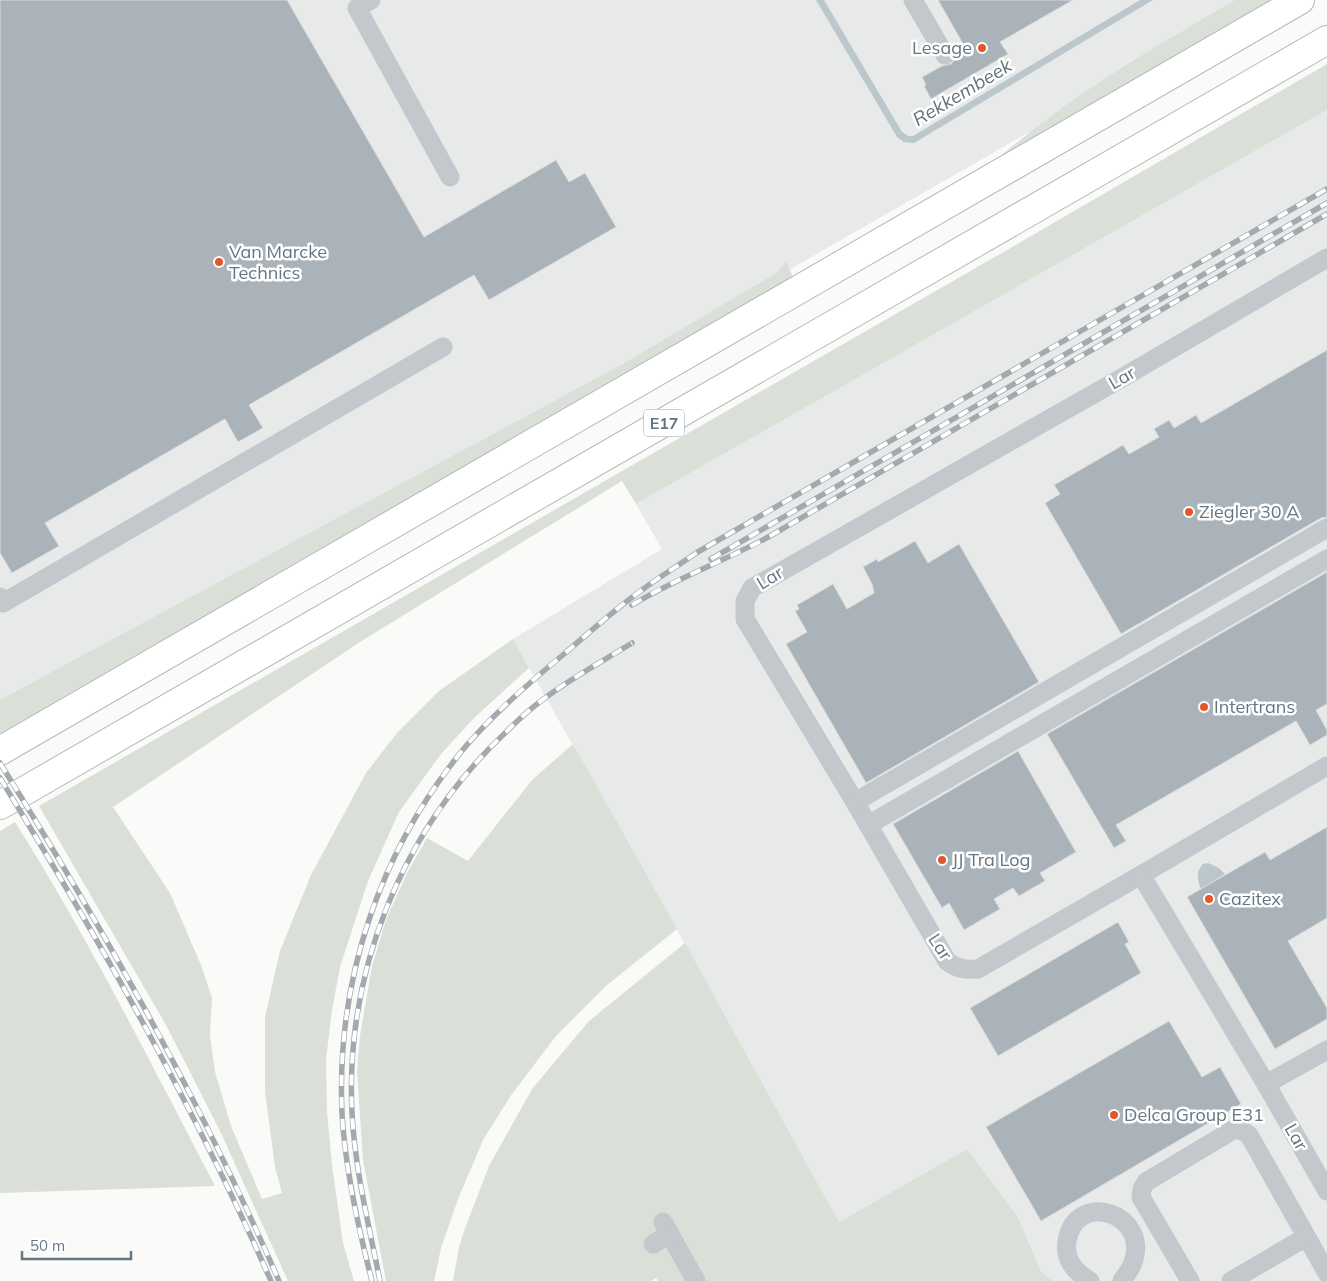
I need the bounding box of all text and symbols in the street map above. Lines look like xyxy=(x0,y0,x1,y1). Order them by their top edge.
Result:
place label: Lesage xyxy=(912,36,972,59)
marker: Lesage xyxy=(976,42,988,54)
water label: Rekkembeek xyxy=(908,52,1017,131)
place label: Van Marcke Technics xyxy=(229,240,327,284)
marker: Van Marcke Technics xyxy=(213,256,225,268)
street label: Lar xyxy=(1104,361,1140,394)
road number: E17 xyxy=(644,409,684,436)
place label: Ziegler 30 A xyxy=(1199,500,1300,523)
marker: Ziegler 30 A xyxy=(1183,506,1195,518)
street label: Lar xyxy=(752,560,788,594)
place label: Intertrans xyxy=(1214,695,1295,718)
marker: Intertrans xyxy=(1198,701,1210,713)
place label: JJ Tra Log xyxy=(952,848,1030,871)
marker: JJ Tra Log xyxy=(936,854,948,866)
place label: Cazitex xyxy=(1219,887,1281,910)
marker: Cazitex xyxy=(1203,893,1215,905)
street label: Lar xyxy=(923,929,958,965)
place label: Delca Group E31 xyxy=(1124,1103,1264,1126)
marker: Delca Group E31 xyxy=(1108,1109,1120,1121)
street label: Lar xyxy=(1280,1119,1313,1155)
scale bar xyxy=(22,1228,131,1260)
text: 50 m xyxy=(30,1236,65,1255)

